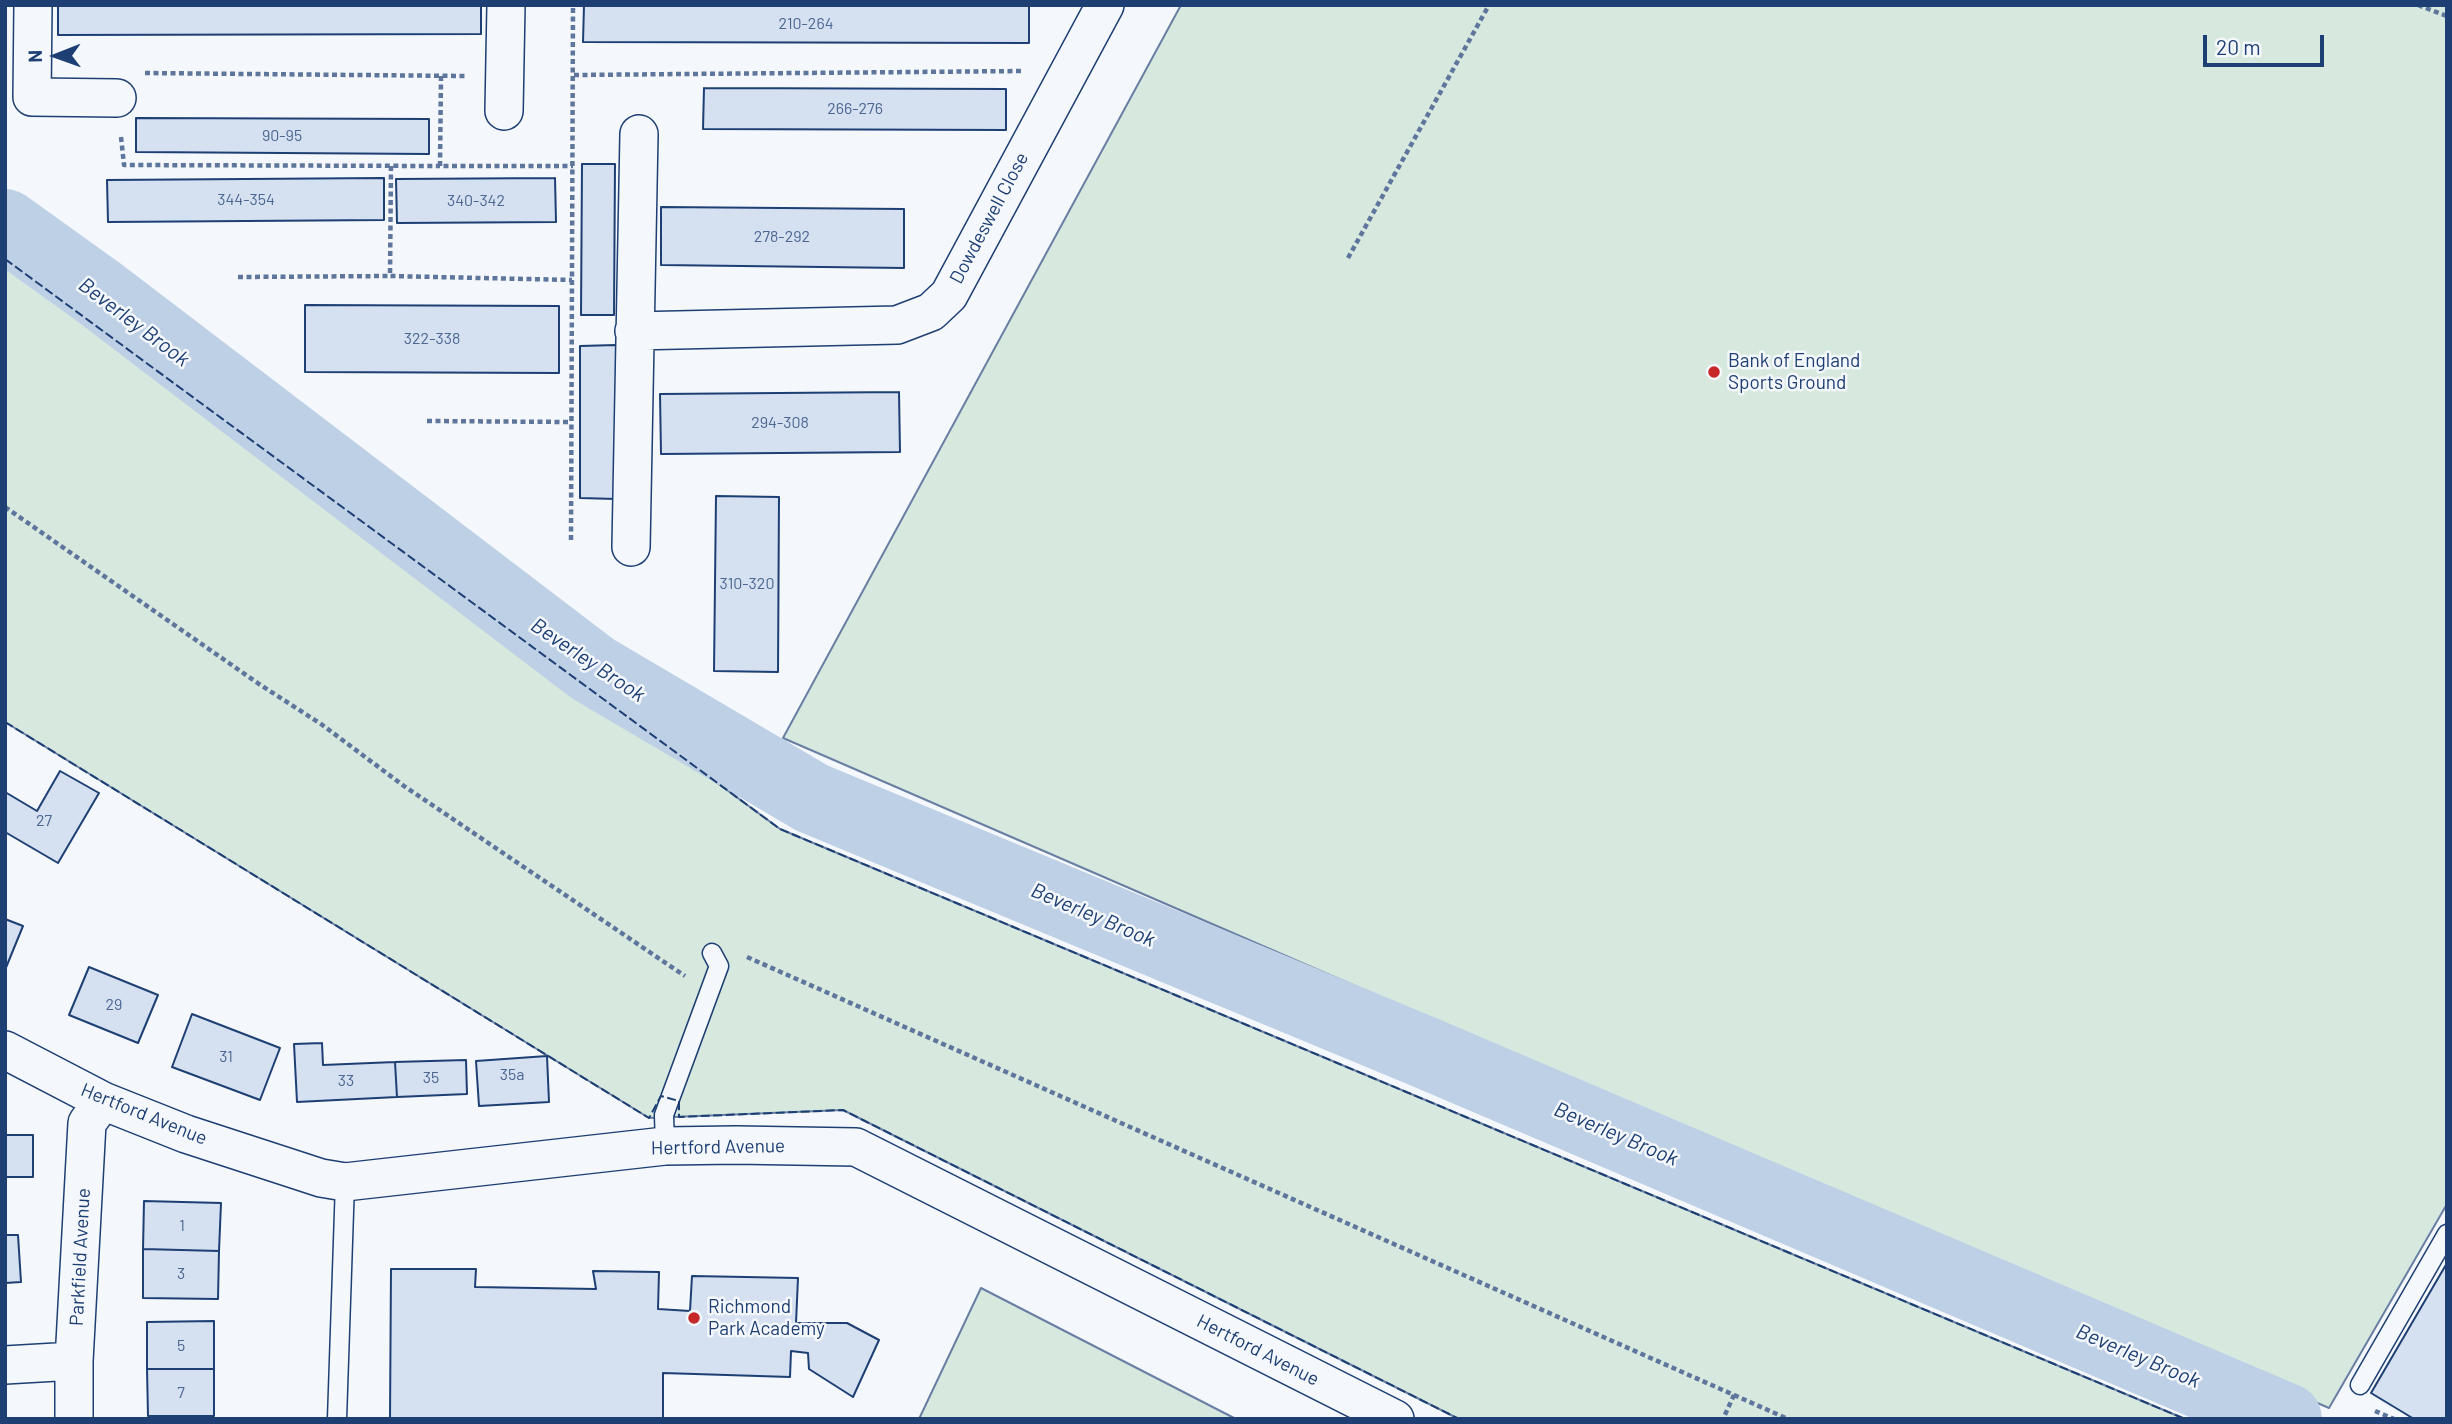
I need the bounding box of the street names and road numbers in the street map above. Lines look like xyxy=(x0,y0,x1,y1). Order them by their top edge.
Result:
street label: Dowdeswell Close xyxy=(945,148,1033,288)
street label: Hertford Avenue xyxy=(77,1078,211,1150)
street label: Hertford Avenue xyxy=(651,1134,785,1160)
street label: Parkfield Avenue xyxy=(65,1187,95,1327)
street label: Hertford Avenue xyxy=(1193,1309,1323,1391)

